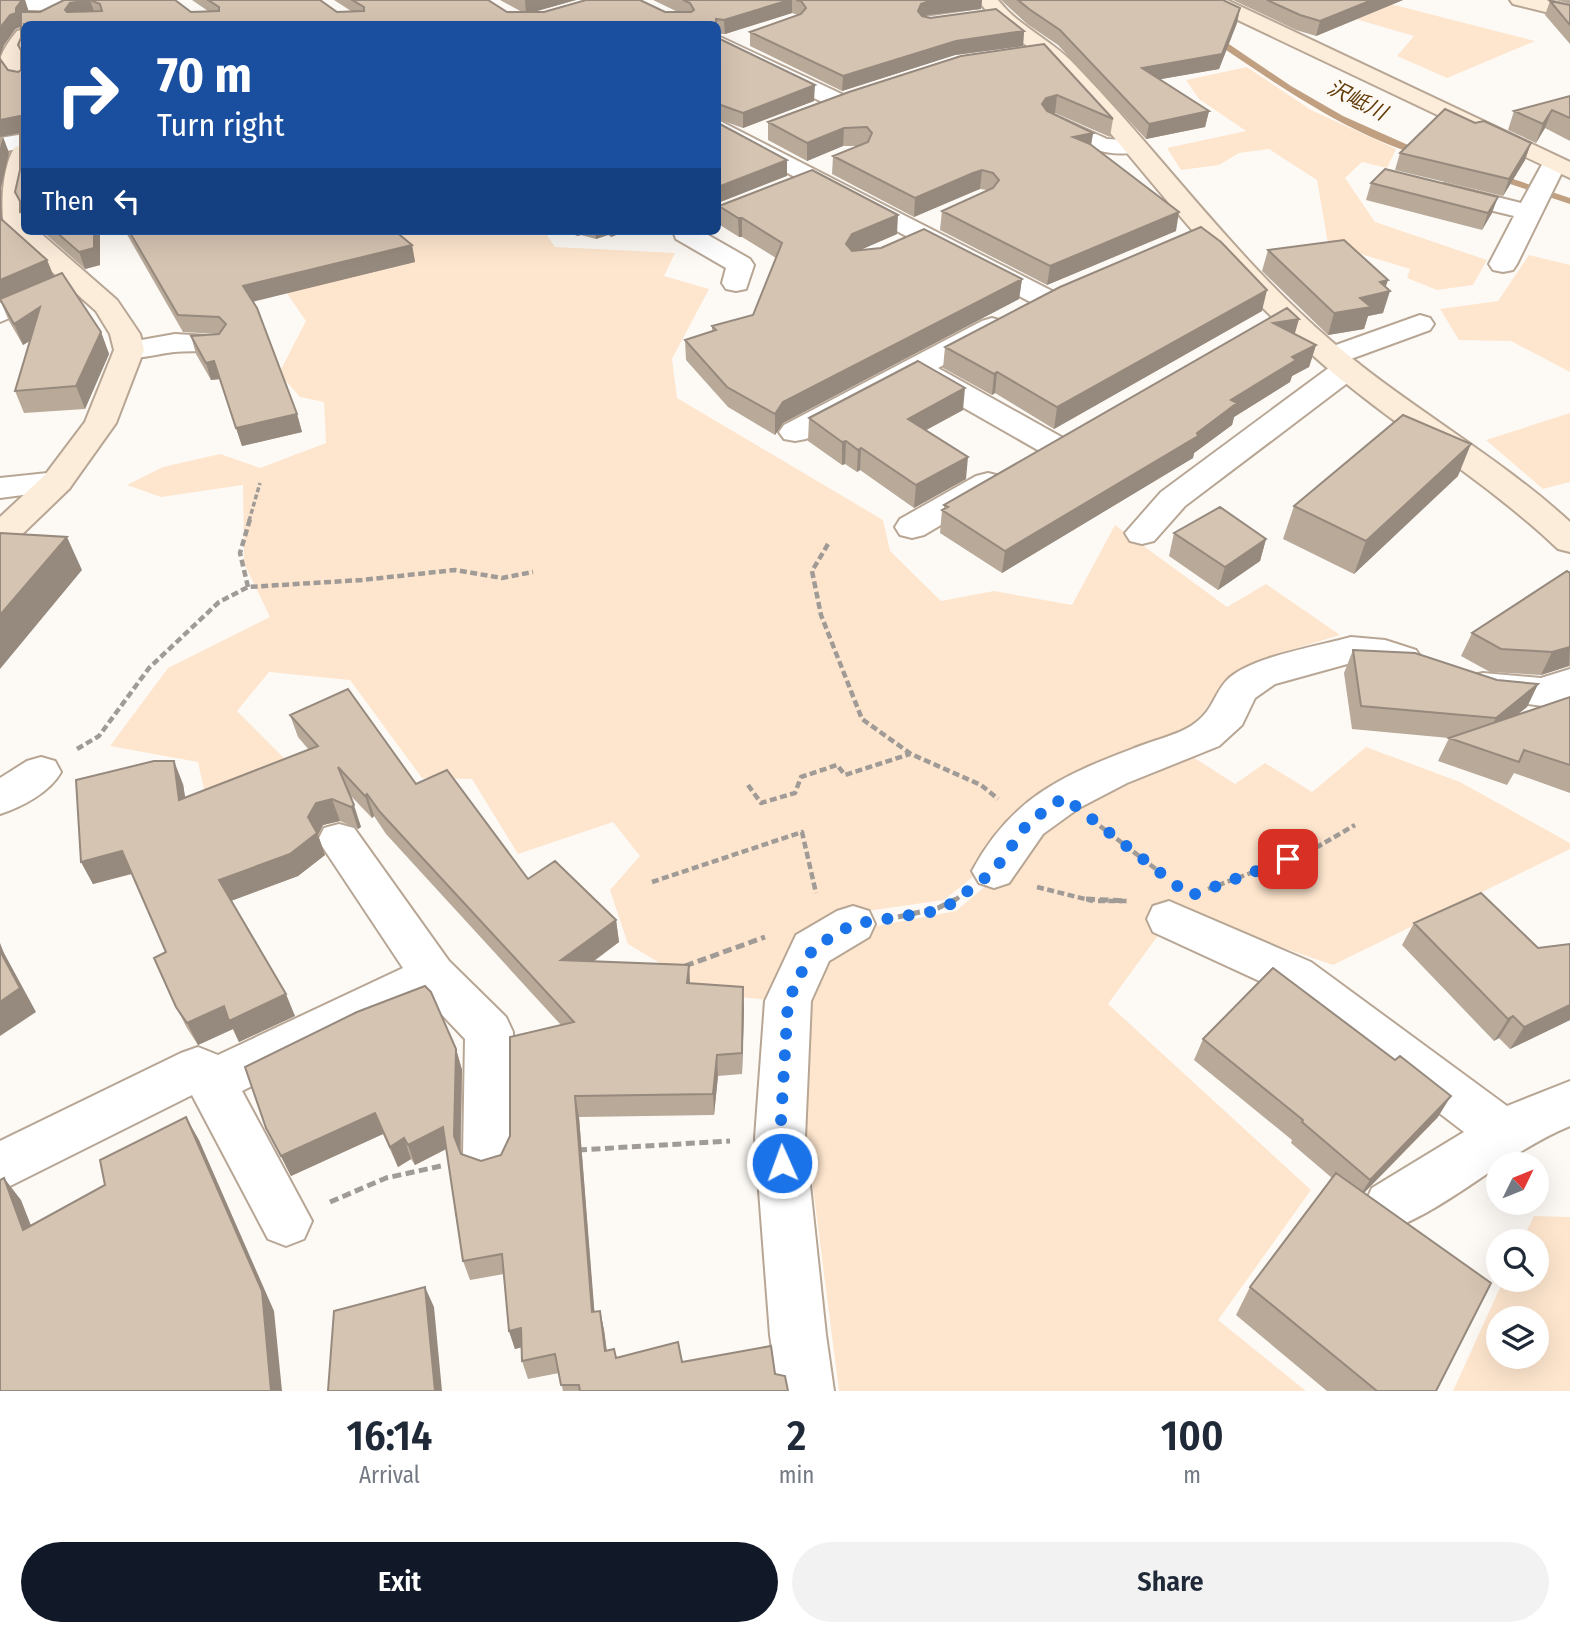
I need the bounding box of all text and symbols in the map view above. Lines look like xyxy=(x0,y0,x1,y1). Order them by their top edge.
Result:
text: 70 m xyxy=(157,46,252,105)
icon: right xyxy=(42,49,133,140)
water label: 沢岻川 xyxy=(1323,74,1393,127)
text: Turn right xyxy=(157,106,284,144)
icon: left xyxy=(108,182,146,220)
text: Then xyxy=(42,186,94,217)
pin xyxy=(1258,829,1318,889)
icon: arrive xyxy=(1269,840,1307,878)
position arrow xyxy=(745,1126,819,1200)
north arrow xyxy=(1486,1152,1549,1214)
map controls xyxy=(1486,1152,1549,1369)
button: search xyxy=(1486,1229,1549,1292)
button: layers xyxy=(1486,1306,1549,1369)
text: 16:14 xyxy=(346,1411,432,1461)
text: 2 xyxy=(787,1411,806,1461)
text: 100 xyxy=(1161,1411,1224,1461)
text: Arrival xyxy=(359,1461,420,1489)
text: min xyxy=(779,1461,814,1489)
text: m xyxy=(1183,1461,1201,1489)
button: Exit xyxy=(21,1542,778,1622)
button: Share xyxy=(792,1542,1549,1622)

